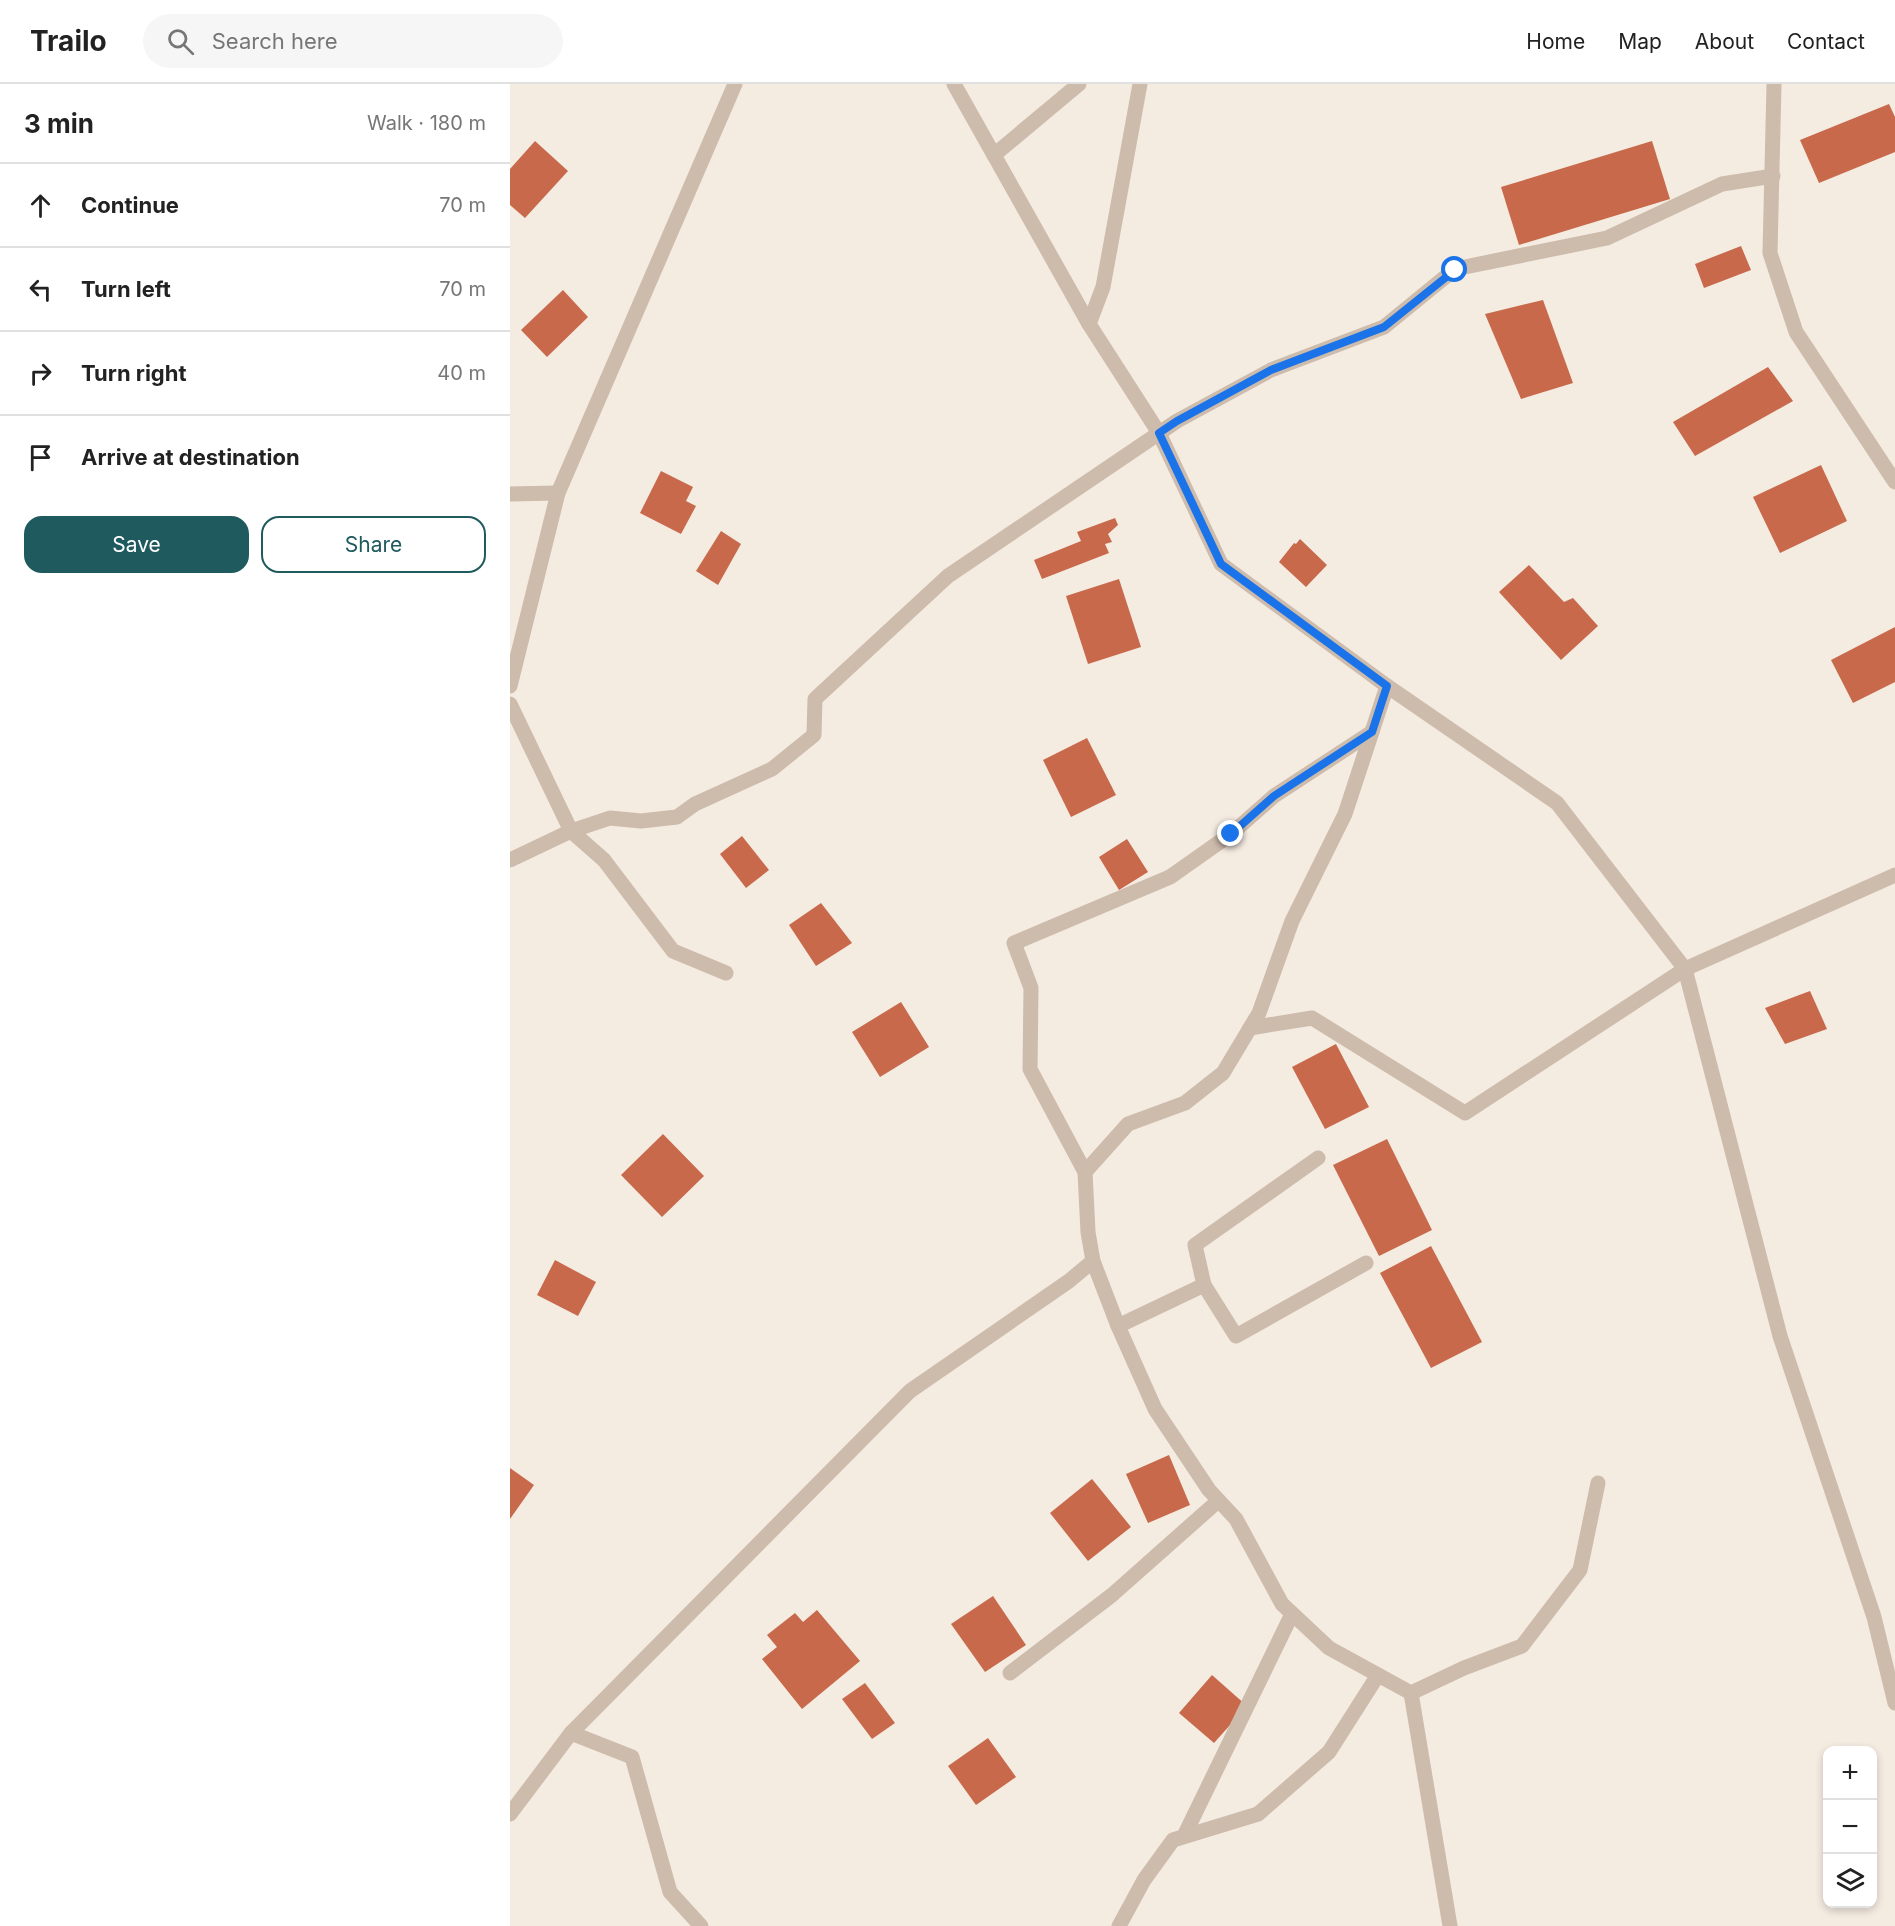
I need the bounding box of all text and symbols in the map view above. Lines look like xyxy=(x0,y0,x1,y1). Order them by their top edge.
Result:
search box xyxy=(143,14,563,68)
text: Trailo xyxy=(30,24,107,58)
icon: search xyxy=(164,25,197,58)
text: Search here xyxy=(212,28,338,54)
text: Home xyxy=(1526,29,1585,54)
text: Map xyxy=(1618,29,1662,54)
text: About xyxy=(1695,29,1754,54)
text: Contact xyxy=(1787,29,1865,54)
text: 3 min xyxy=(24,108,94,139)
text: Walk · 180 m xyxy=(367,111,486,135)
icon: ahead xyxy=(24,189,57,222)
text: Continue xyxy=(81,192,179,218)
text: 70 m xyxy=(439,193,486,217)
route start xyxy=(1441,256,1467,282)
icon: left xyxy=(24,273,57,306)
text: Turn left xyxy=(81,276,171,302)
text: 70 m xyxy=(439,277,486,301)
icon: right xyxy=(24,357,57,390)
text: Turn right xyxy=(81,360,187,386)
text: 40 m xyxy=(437,361,486,385)
icon: arrive xyxy=(24,441,57,474)
text: Arrive at destination xyxy=(81,444,300,470)
button: Save xyxy=(24,516,249,573)
button: Share xyxy=(261,516,486,573)
route end xyxy=(1217,820,1243,846)
map controls xyxy=(1823,1746,1877,1908)
button: + xyxy=(1823,1746,1877,1800)
button: − xyxy=(1823,1800,1877,1854)
button: layers xyxy=(1823,1854,1877,1908)

